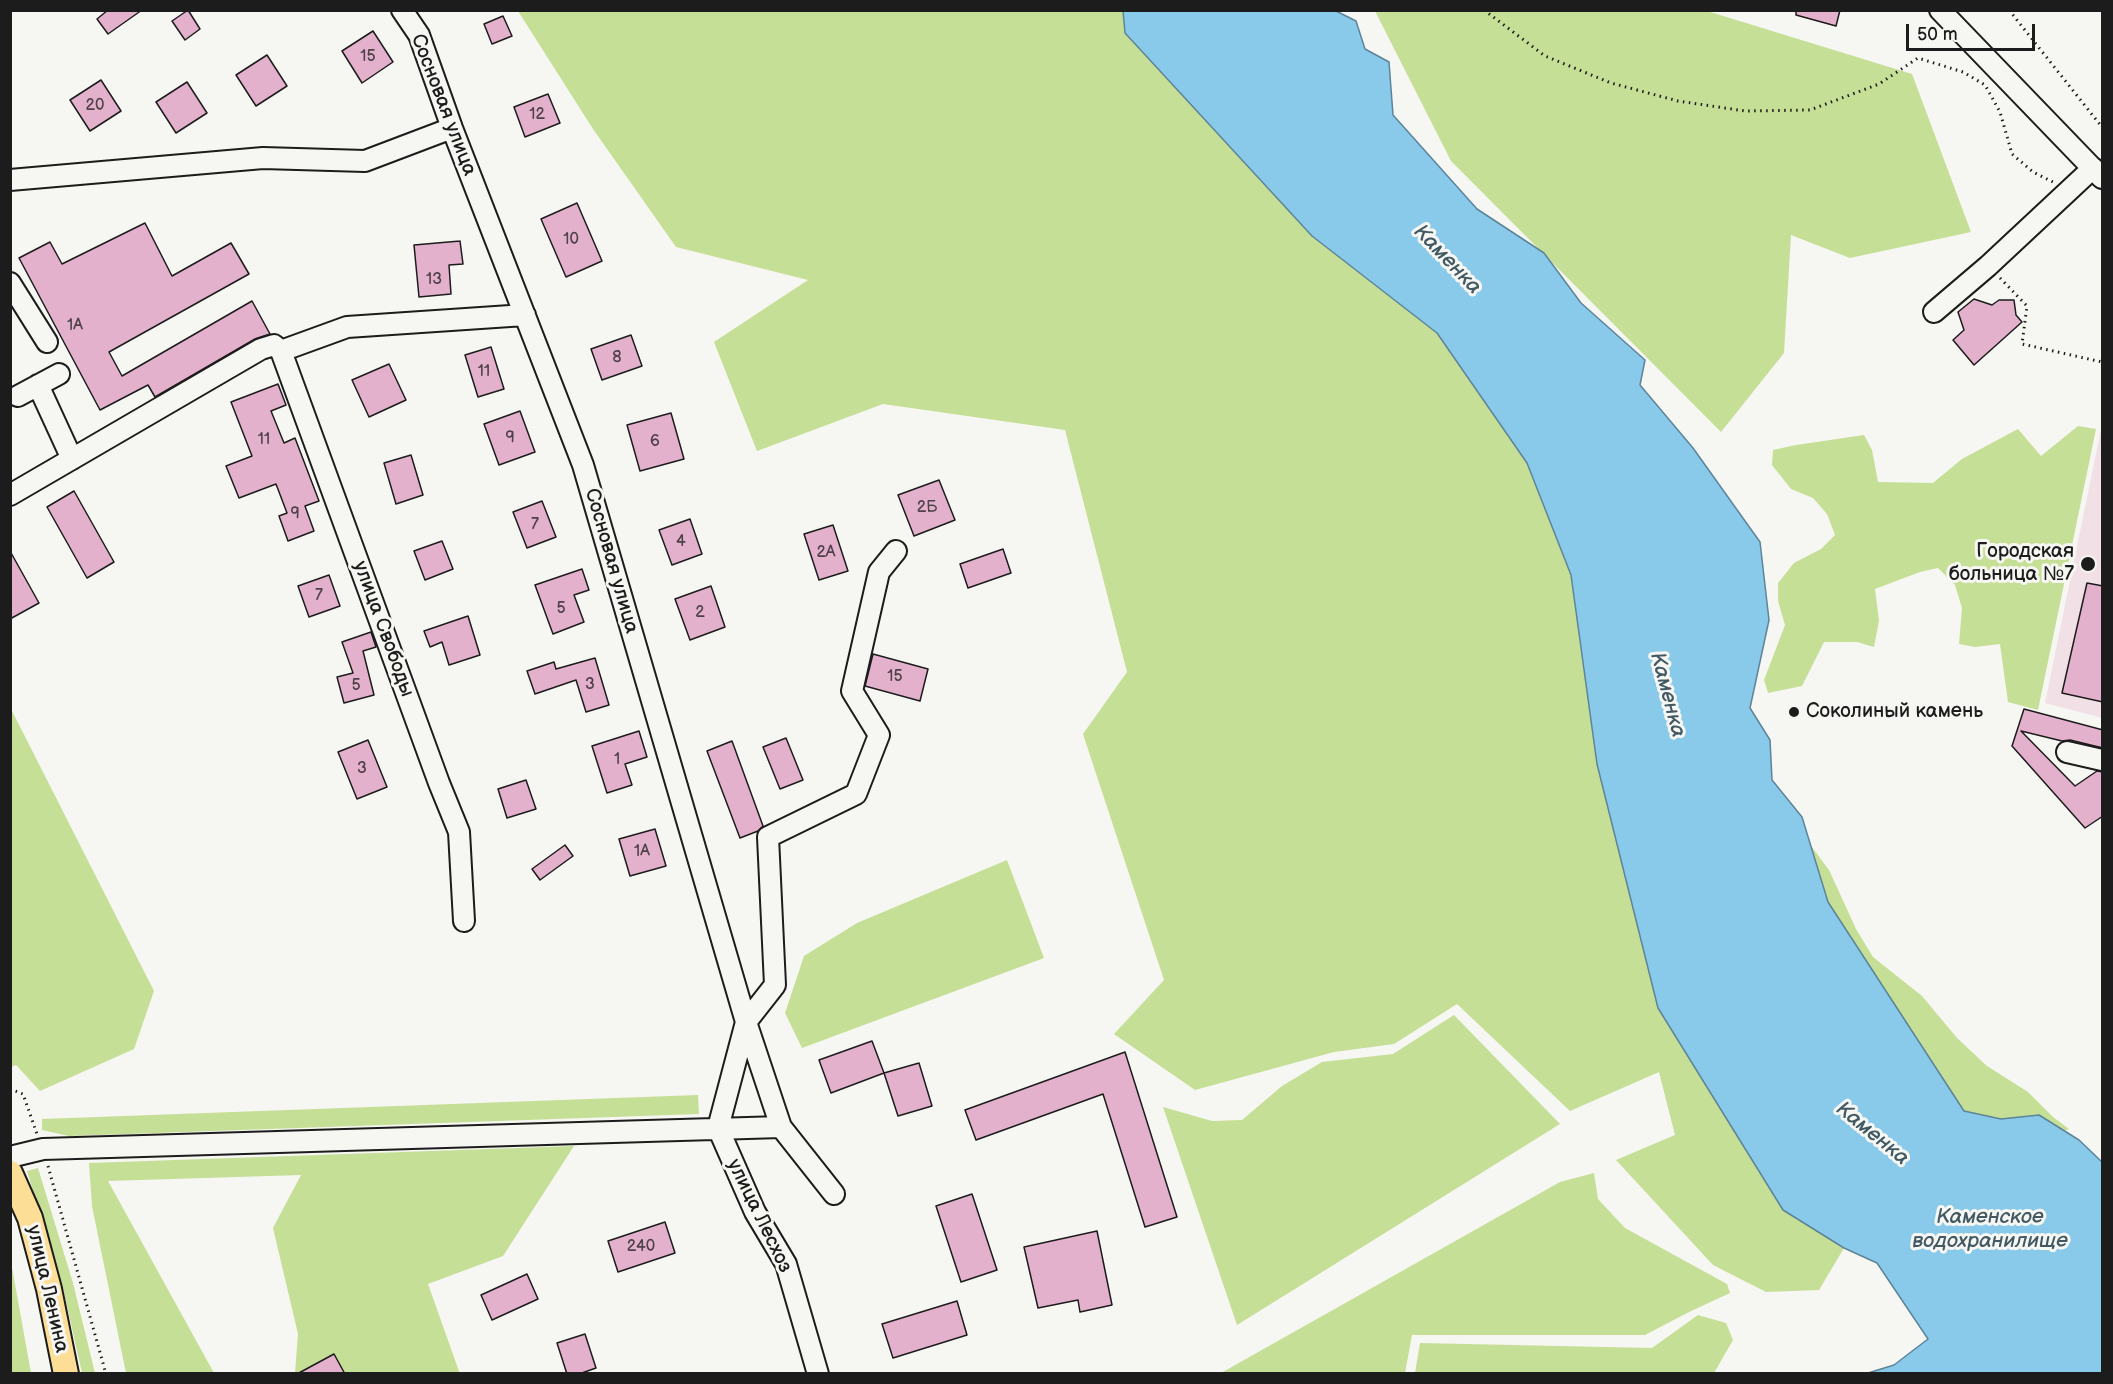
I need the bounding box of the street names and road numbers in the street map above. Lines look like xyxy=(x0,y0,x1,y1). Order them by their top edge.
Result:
street label: Сосновая улица xyxy=(405,31,481,179)
street label: Сосновая улица xyxy=(579,486,643,636)
street label: улица Свободы xyxy=(347,558,419,700)
street label: улица Лесхоз xyxy=(721,1155,797,1277)
street label: улица Ленина xyxy=(21,1223,73,1355)

